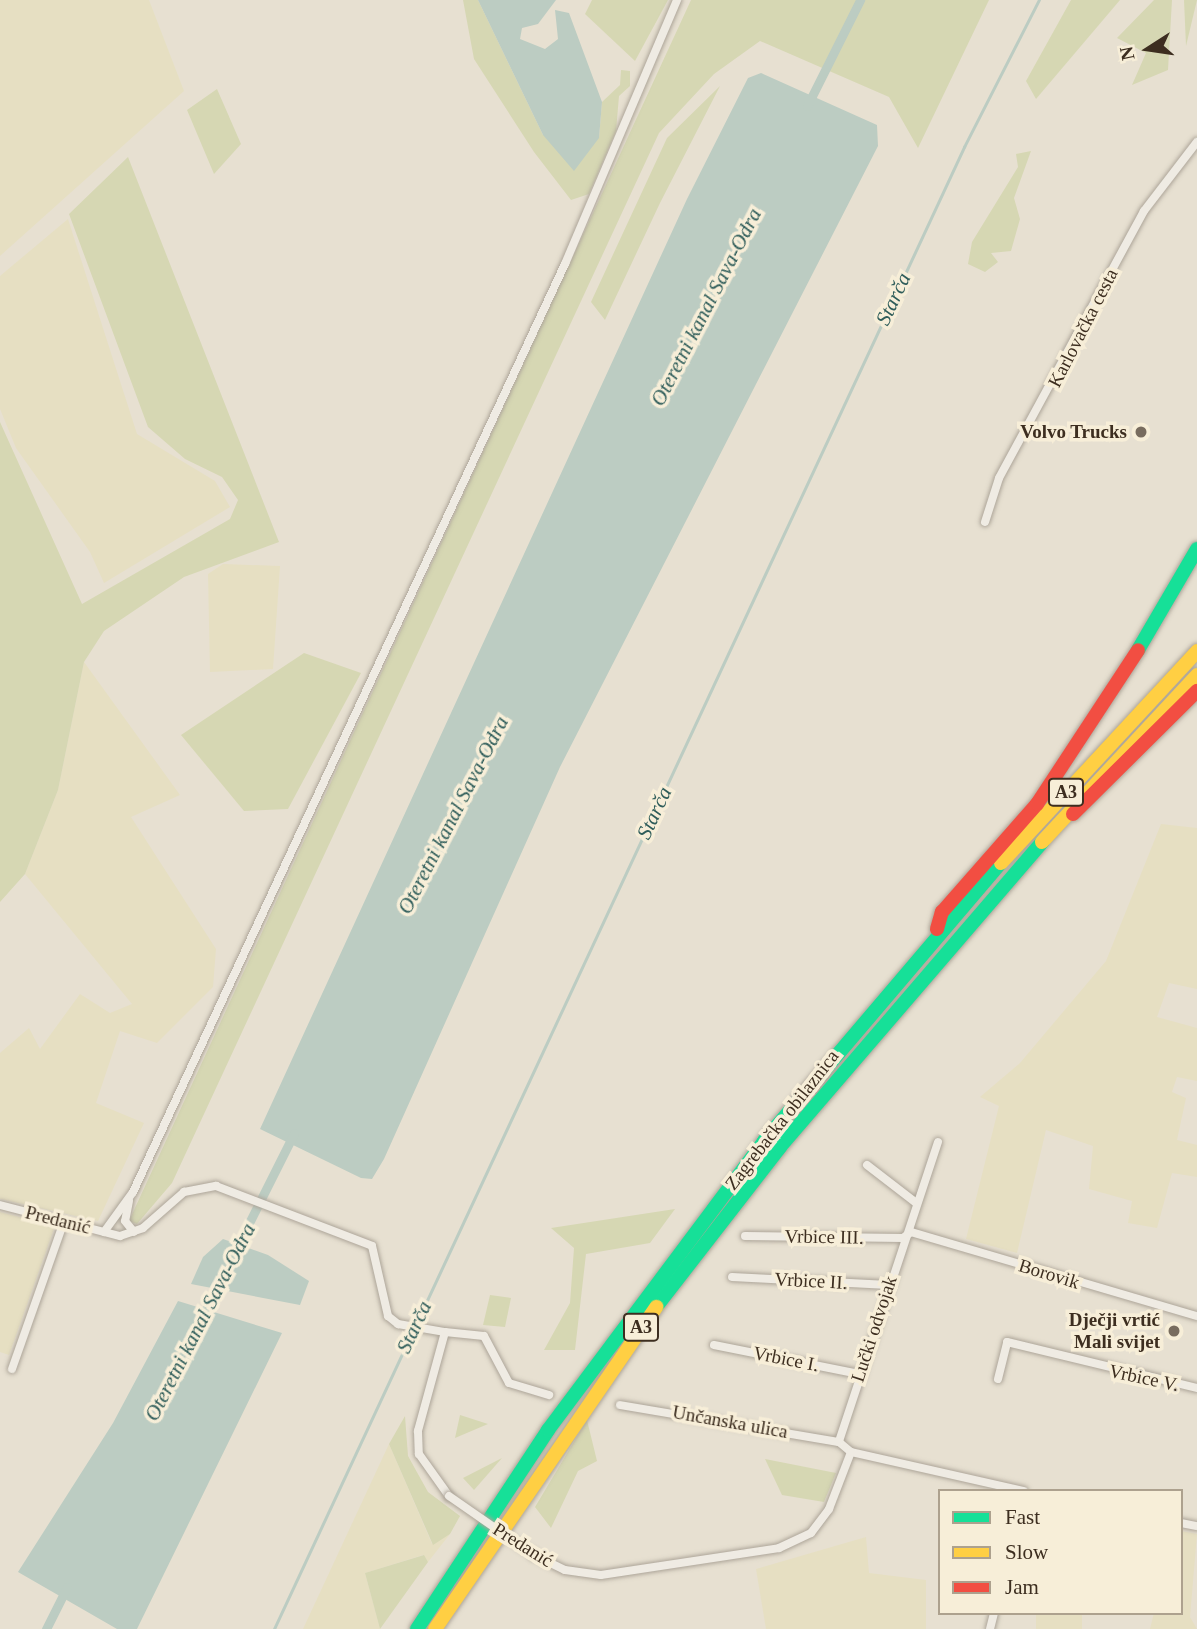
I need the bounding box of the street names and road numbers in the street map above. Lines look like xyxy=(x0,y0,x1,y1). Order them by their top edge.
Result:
street label: Karlovačka cesta xyxy=(1043,265,1123,391)
road number: A3 xyxy=(1047,778,1085,806)
street label: Zagrebačka obilaznica xyxy=(720,1045,844,1195)
street label: Predanić xyxy=(23,1201,93,1239)
street label: Vrbice III. xyxy=(784,1225,864,1249)
street label: Borovik xyxy=(1016,1254,1082,1294)
street label: Vrbice II. xyxy=(774,1268,848,1294)
street label: Lučki odvojak xyxy=(846,1273,902,1385)
road number: A3 xyxy=(622,1312,660,1342)
street label: Vrbice I. xyxy=(751,1341,821,1377)
street label: Vrbice V. xyxy=(1107,1359,1181,1397)
street label: Unčanska ulica xyxy=(671,1401,789,1443)
street label: Predanić xyxy=(489,1518,557,1572)

